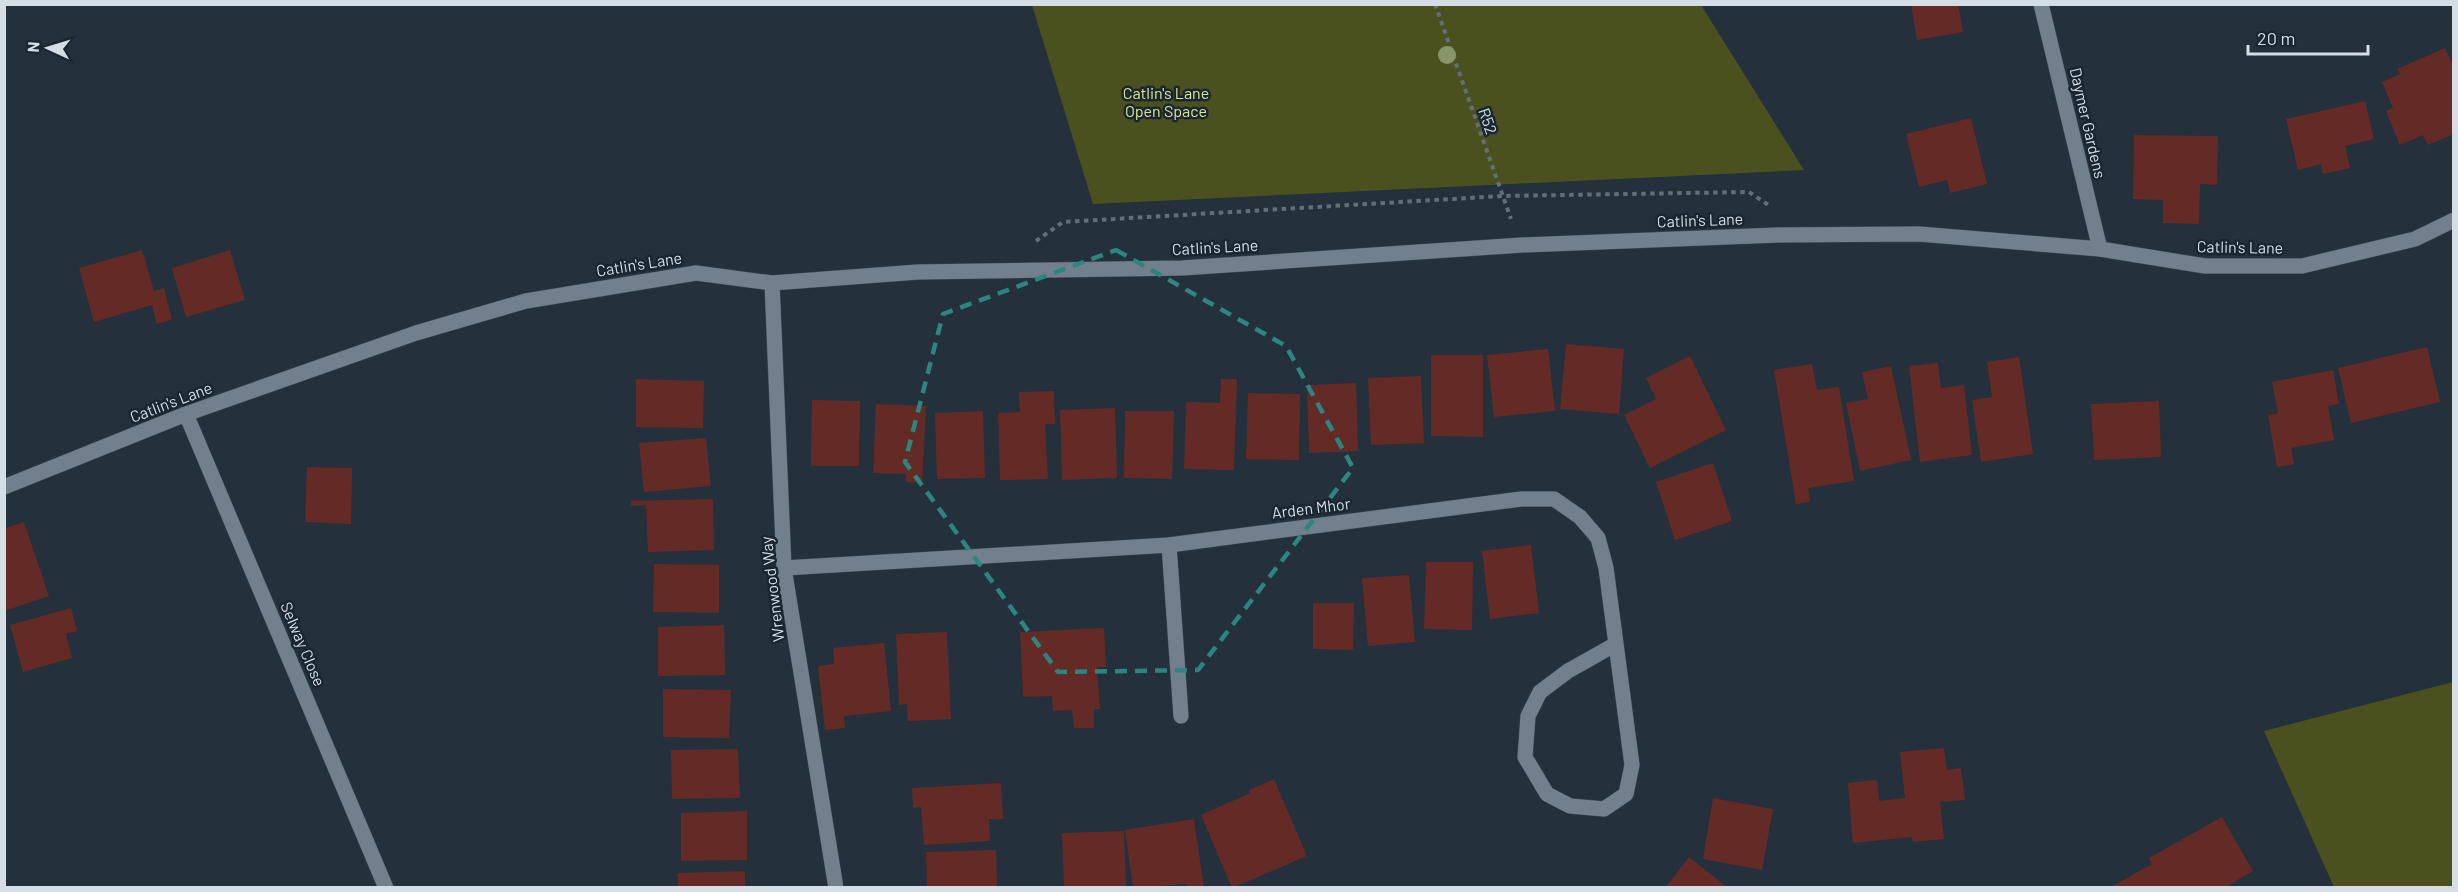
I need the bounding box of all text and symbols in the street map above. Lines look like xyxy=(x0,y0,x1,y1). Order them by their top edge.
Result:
north arrow xyxy=(18,18,78,78)
scale bar xyxy=(2248,18,2368,56)
text: 20 m xyxy=(2257,27,2295,49)
text: N xyxy=(23,41,42,53)
street label: Daymer Gardens xyxy=(2067,66,2110,180)
park label: Catlin's Lane Open Space xyxy=(1123,83,1209,120)
street label: R52 xyxy=(1475,105,1502,137)
street label: Catlin's Lane xyxy=(1657,208,1743,231)
street label: Catlin's Lane xyxy=(1171,235,1259,258)
street label: Catlin's Lane xyxy=(2197,236,2283,257)
street label: Catlin's Lane xyxy=(595,247,683,280)
street label: Catlin's Lane xyxy=(127,377,215,426)
street label: Arden Mhor xyxy=(1271,493,1351,522)
street label: Wrenwood Way xyxy=(756,535,787,643)
street label: Selway Close xyxy=(277,599,330,689)

